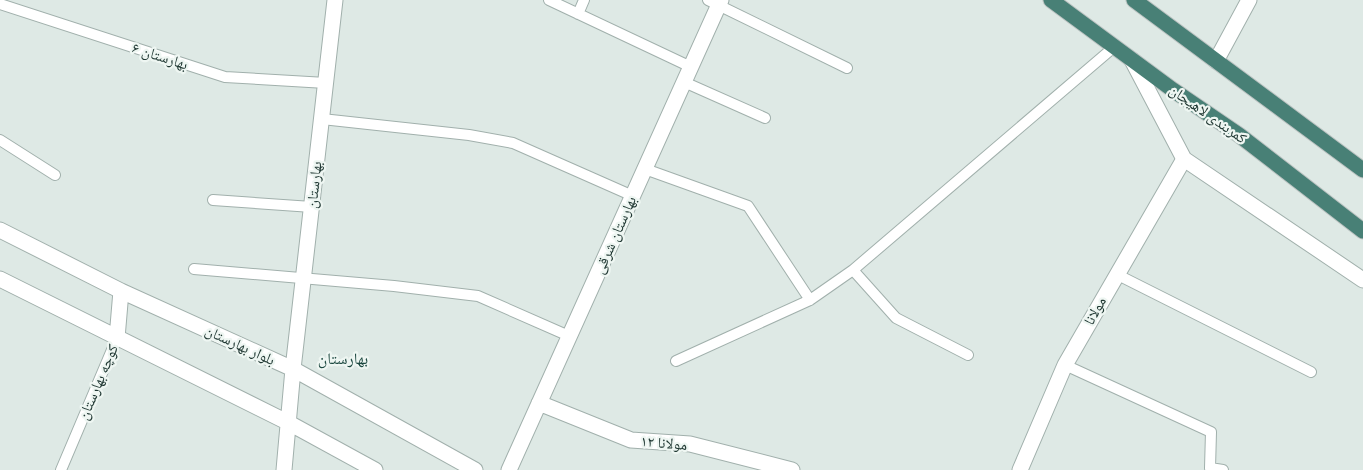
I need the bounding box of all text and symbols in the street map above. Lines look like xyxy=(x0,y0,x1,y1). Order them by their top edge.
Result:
street label: بهارستان ۶ xyxy=(130,39,190,74)
street label: کمربندی لاهیجان xyxy=(1165,81,1250,148)
street label: بهارستان xyxy=(303,161,326,210)
street label: بهارستان شرقی xyxy=(590,193,641,277)
street label: مولانا xyxy=(1080,294,1110,328)
street label: بلوار بهارستان xyxy=(202,321,278,370)
street label: کوچه بهارستان xyxy=(74,341,123,423)
district label: بهارستان xyxy=(318,349,368,369)
street label: مولانا ۱۲ xyxy=(640,432,688,454)

